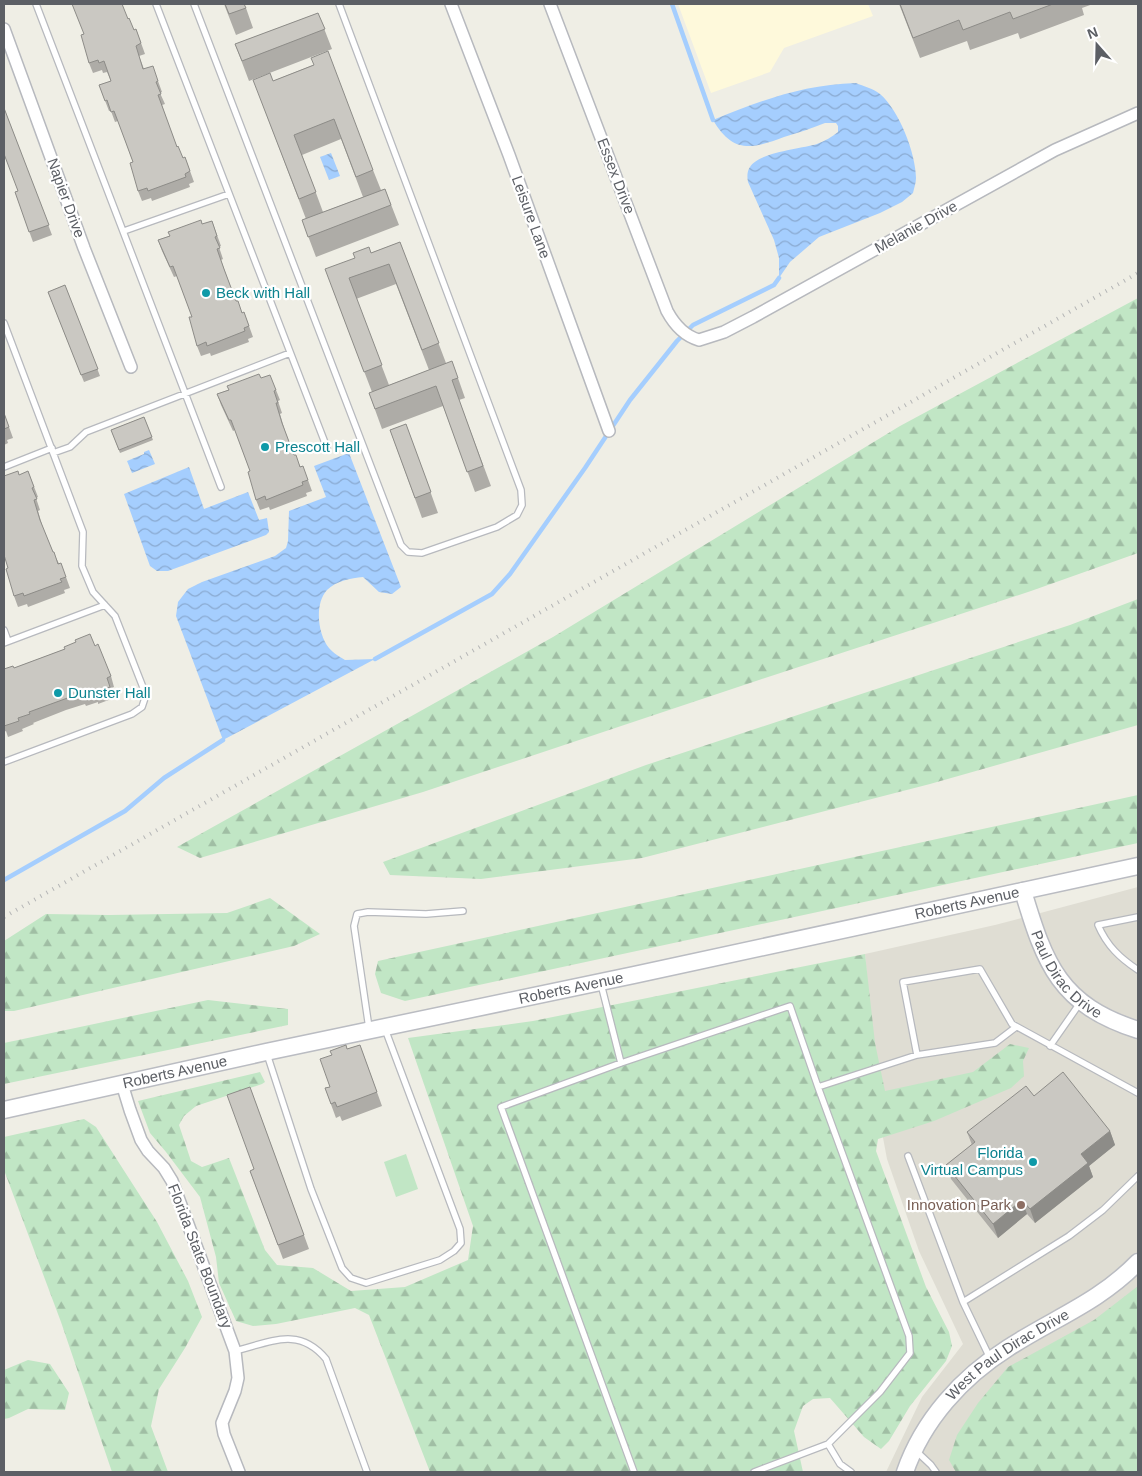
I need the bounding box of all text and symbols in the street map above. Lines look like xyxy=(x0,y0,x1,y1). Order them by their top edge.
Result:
north arrow xyxy=(1072,20,1122,70)
text: N xyxy=(1085,24,1100,42)
street label: Essex Drive xyxy=(594,135,639,216)
street label: Napier Drive xyxy=(44,156,89,240)
street label: Leisure Lane xyxy=(509,173,554,260)
street label: Melanie Drive xyxy=(872,197,960,256)
place label: Beck with Hall xyxy=(216,284,310,301)
marker: Beck with Hall xyxy=(200,287,212,299)
place label: Prescott Hall xyxy=(275,438,360,455)
marker: Prescott Hall xyxy=(259,441,271,453)
place label: Dunster Hall xyxy=(68,684,151,701)
marker: Dunster Hall xyxy=(52,687,64,699)
street label: Roberts Avenue xyxy=(913,883,1021,922)
street label: Paul Dirac Drive xyxy=(1028,928,1105,1021)
street label: Roberts Avenue xyxy=(517,968,625,1007)
street label: Roberts Avenue xyxy=(121,1052,229,1091)
place label: Florida Virtual Campus xyxy=(921,1144,1024,1178)
marker: Florida Virtual Campus xyxy=(1027,1156,1039,1168)
street label: Florida State Boundary xyxy=(165,1181,236,1331)
place label: Innovation Park xyxy=(907,1196,1011,1213)
marker: Innovation Park xyxy=(1015,1199,1027,1211)
street label: West Paul Dirac Drive xyxy=(942,1306,1072,1403)

